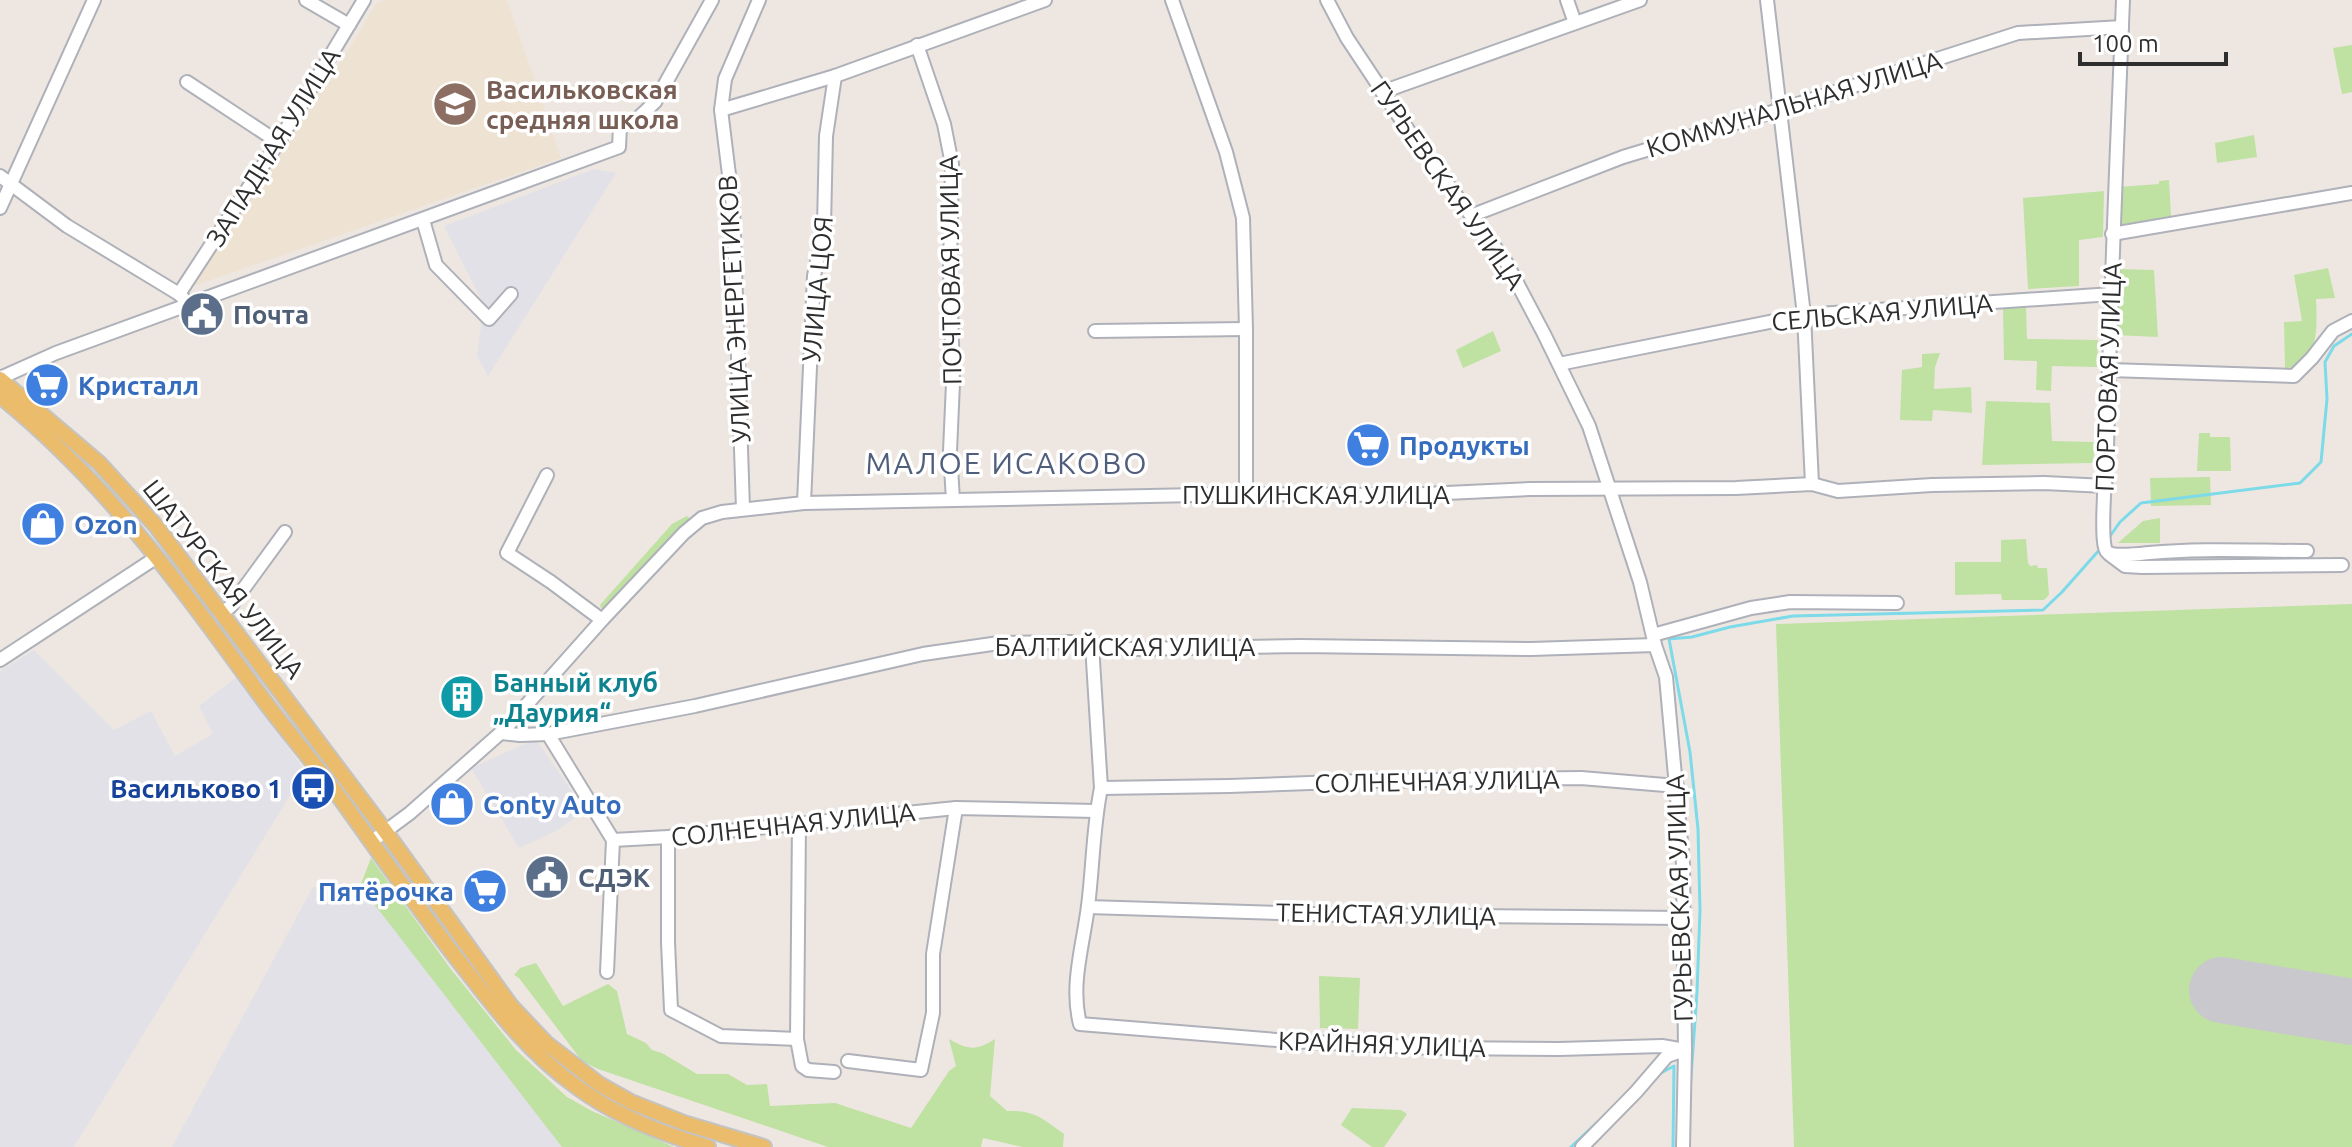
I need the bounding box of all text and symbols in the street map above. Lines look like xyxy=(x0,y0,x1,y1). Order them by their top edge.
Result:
scale bar xyxy=(2080,16,2226,66)
text: 100 m xyxy=(2092,30,2159,57)
street label: ЗАПАДНАЯ УЛИЦА xyxy=(200,42,346,251)
street label: КОММУНАЛЬНАЯ УЛИЦА xyxy=(1643,45,1945,163)
place label: Васильковская средняя школа xyxy=(486,75,679,134)
street label: ГУРЬЕВСКАЯ УЛИЦА xyxy=(1365,75,1531,295)
school or university icon: Васильковская средняя школа xyxy=(431,80,479,128)
street label: ПОЧТОВАЯ УЛИЦА xyxy=(933,155,967,385)
street label: УЛИЦА ЭНЕРГЕТИКОВ xyxy=(713,174,755,444)
street label: УЛИЦА ЦОЯ xyxy=(796,215,838,363)
street label: ПОРТОВАЯ УЛИЦА xyxy=(2090,262,2126,492)
street label: СЕЛЬСКАЯ УЛИЦА xyxy=(1770,288,1994,336)
public building icon: Почта xyxy=(178,290,226,338)
place label: Почта xyxy=(233,300,309,329)
supermarket icon: Кристалл xyxy=(23,361,71,409)
place label: Кристалл xyxy=(78,371,199,400)
supermarket icon: Продукты xyxy=(1344,421,1392,469)
place label: Продукты xyxy=(1399,431,1530,460)
district label: МАЛОЕ ИСАКОВО xyxy=(866,446,1148,480)
street label: ШАТУРСКАЯ УЛИЦА xyxy=(138,474,310,684)
street label: ПУШКИНСКАЯ УЛИЦА xyxy=(1182,480,1450,509)
shop icon: Ozon xyxy=(19,500,67,548)
place label: Ozon xyxy=(74,510,138,539)
street label: БАЛТИЙСКАЯ УЛИЦА xyxy=(995,632,1255,661)
place label: Банный клуб „Даурия“ xyxy=(493,668,658,727)
building icon: Банный клуб „Даурия“ xyxy=(438,673,486,721)
bus stop icon: Васильково 1 xyxy=(289,764,337,812)
street label: СОЛНЕЧНАЯ УЛИЦА xyxy=(1314,764,1560,798)
place label: Васильково 1 xyxy=(110,774,282,803)
street label: ГУРЬЕВСКАЯ УЛИЦА xyxy=(1660,774,1698,1022)
shop icon: Conty Auto xyxy=(428,780,476,828)
place label: Conty Auto xyxy=(483,790,622,819)
street label: СОЛНЕЧНАЯ УЛИЦА xyxy=(669,797,917,851)
public building icon: СДЭК xyxy=(523,853,571,901)
place label: СДЭК xyxy=(578,863,651,892)
supermarket icon: Пятёрочка xyxy=(461,867,509,915)
place label: Пятёрочка xyxy=(318,877,454,906)
street label: ТЕНИСТАЯ УЛИЦА xyxy=(1276,898,1497,930)
street label: КРАЙНЯЯ УЛИЦА xyxy=(1278,1026,1487,1062)

